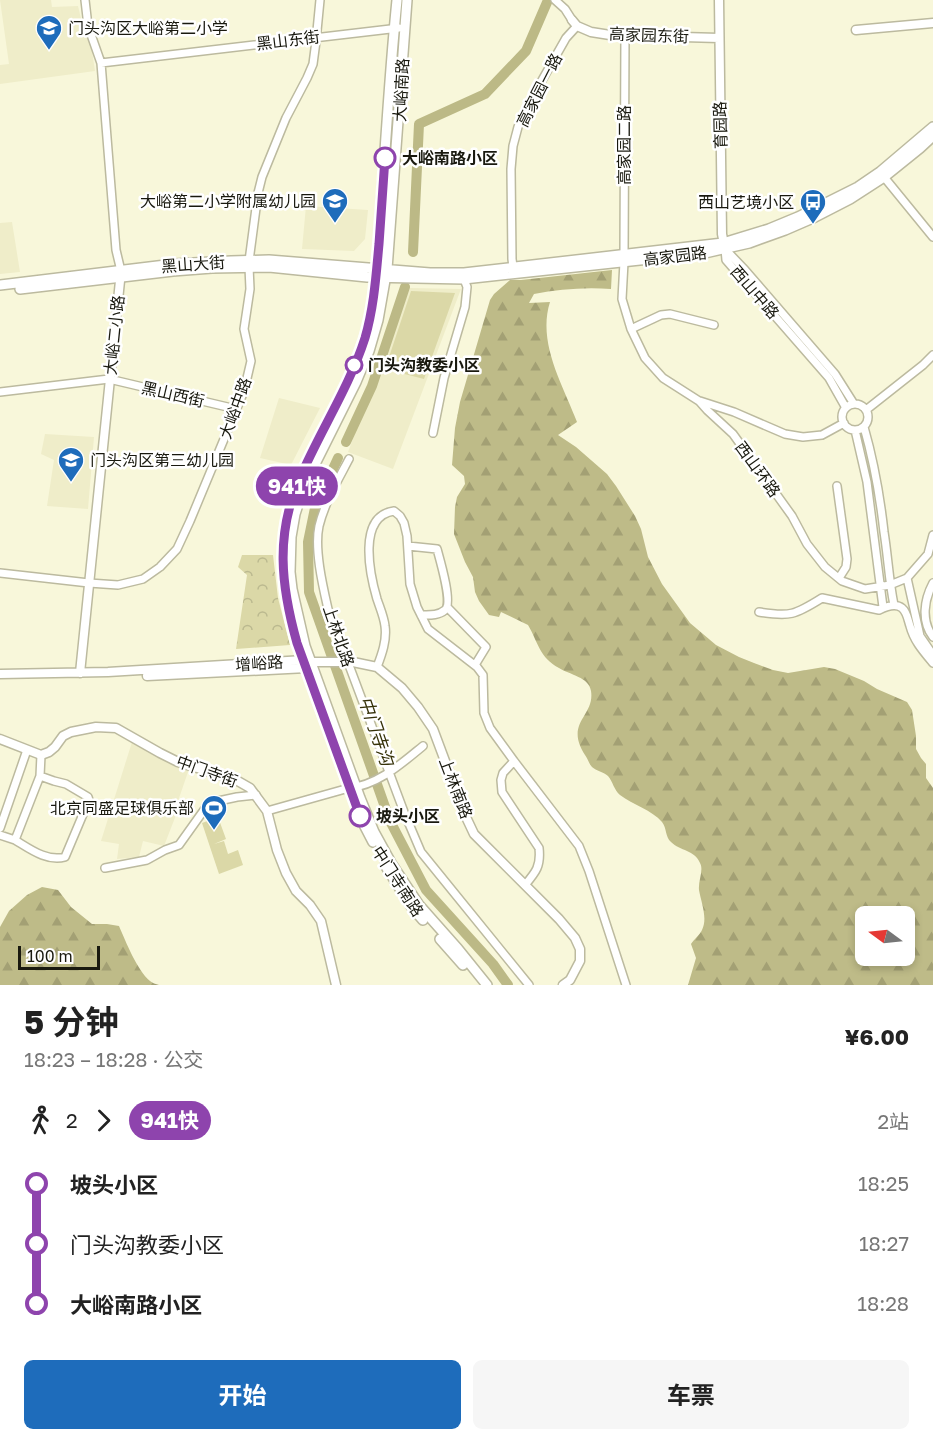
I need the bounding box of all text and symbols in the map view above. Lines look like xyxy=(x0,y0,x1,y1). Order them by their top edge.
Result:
school or university icon: 门头沟区大峪第二小学 xyxy=(34,13,64,51)
place label: 门头沟区大峪第二小学 xyxy=(68,18,228,38)
street label: 高家园东街 xyxy=(609,24,689,46)
street label: 黑山东街 xyxy=(255,26,321,54)
street label: 高家园一路 xyxy=(512,50,566,130)
street label: 大峪南路 xyxy=(389,58,413,122)
street label: 育园路 xyxy=(710,101,730,149)
street label: 高家园二路 xyxy=(614,105,634,185)
marker: 大峪南路小区 xyxy=(374,147,396,169)
place label: 大峪南路小区 xyxy=(402,148,498,168)
school or university icon: 大峪第二小学附属幼儿园 xyxy=(320,186,350,224)
bus stop icon: 西山艺境小区 xyxy=(798,187,828,225)
place label: 大峪第二小学附属幼儿园 xyxy=(140,191,316,211)
place label: 西山艺境小区 xyxy=(698,192,794,212)
street label: 高家园路 xyxy=(642,242,708,270)
street label: 黑山大街 xyxy=(160,252,226,276)
street label: 西山中路 xyxy=(726,261,784,323)
street label: 大峪二小路 xyxy=(100,294,128,376)
place label: 门头沟教委小区 xyxy=(368,355,480,375)
marker: 门头沟教委小区 xyxy=(345,356,363,374)
street label: 大峪中路 xyxy=(215,375,255,441)
street label: 黑山西街 xyxy=(140,377,206,411)
street label: 西山环路 xyxy=(731,437,785,501)
school or university icon: 门头沟区第三幼儿园 xyxy=(56,445,86,483)
place label: 门头沟区第三幼儿园 xyxy=(90,450,234,470)
line badge: 941快 xyxy=(255,466,339,506)
text: 941快 xyxy=(268,473,326,499)
street label: 上林北路 xyxy=(319,602,359,670)
street label: 增峪路 xyxy=(234,651,284,675)
water label: 中门寺沟 xyxy=(355,693,400,770)
street label: 中门寺街 xyxy=(174,751,240,791)
street label: 上林南路 xyxy=(435,755,477,821)
sports icon: 北京同盛足球俱乐部 xyxy=(199,793,229,831)
place label: 北京同盛足球俱乐部 xyxy=(50,798,194,818)
marker: 坡头小区 xyxy=(349,805,371,827)
place label: 坡头小区 xyxy=(376,806,440,826)
street label: 中门寺南路 xyxy=(368,842,428,920)
north arrow xyxy=(855,906,915,966)
map controls xyxy=(855,906,915,966)
scale bar xyxy=(18,943,100,970)
text: 100 m xyxy=(27,946,73,966)
text: 5 分钟 xyxy=(24,1002,118,1041)
text: ¥6.00 xyxy=(845,1023,909,1050)
text: 18:23 – 18:28 · 公交 xyxy=(24,1047,204,1071)
icon: walk xyxy=(24,1104,57,1137)
icon: forward xyxy=(87,1104,120,1137)
text: 941快 xyxy=(141,1107,199,1133)
text: 2 xyxy=(66,1108,78,1132)
text: 2站 xyxy=(877,1109,909,1133)
text: 坡头小区 xyxy=(70,1171,158,1198)
text: 18:25 xyxy=(858,1171,909,1195)
text: 门头沟教委小区 xyxy=(70,1231,224,1258)
text: 18:27 xyxy=(859,1231,909,1255)
text: 大峪南路小区 xyxy=(70,1291,202,1318)
text: 18:28 xyxy=(857,1291,909,1315)
button: 开始 xyxy=(24,1360,461,1429)
button: 车票 xyxy=(473,1360,909,1429)

